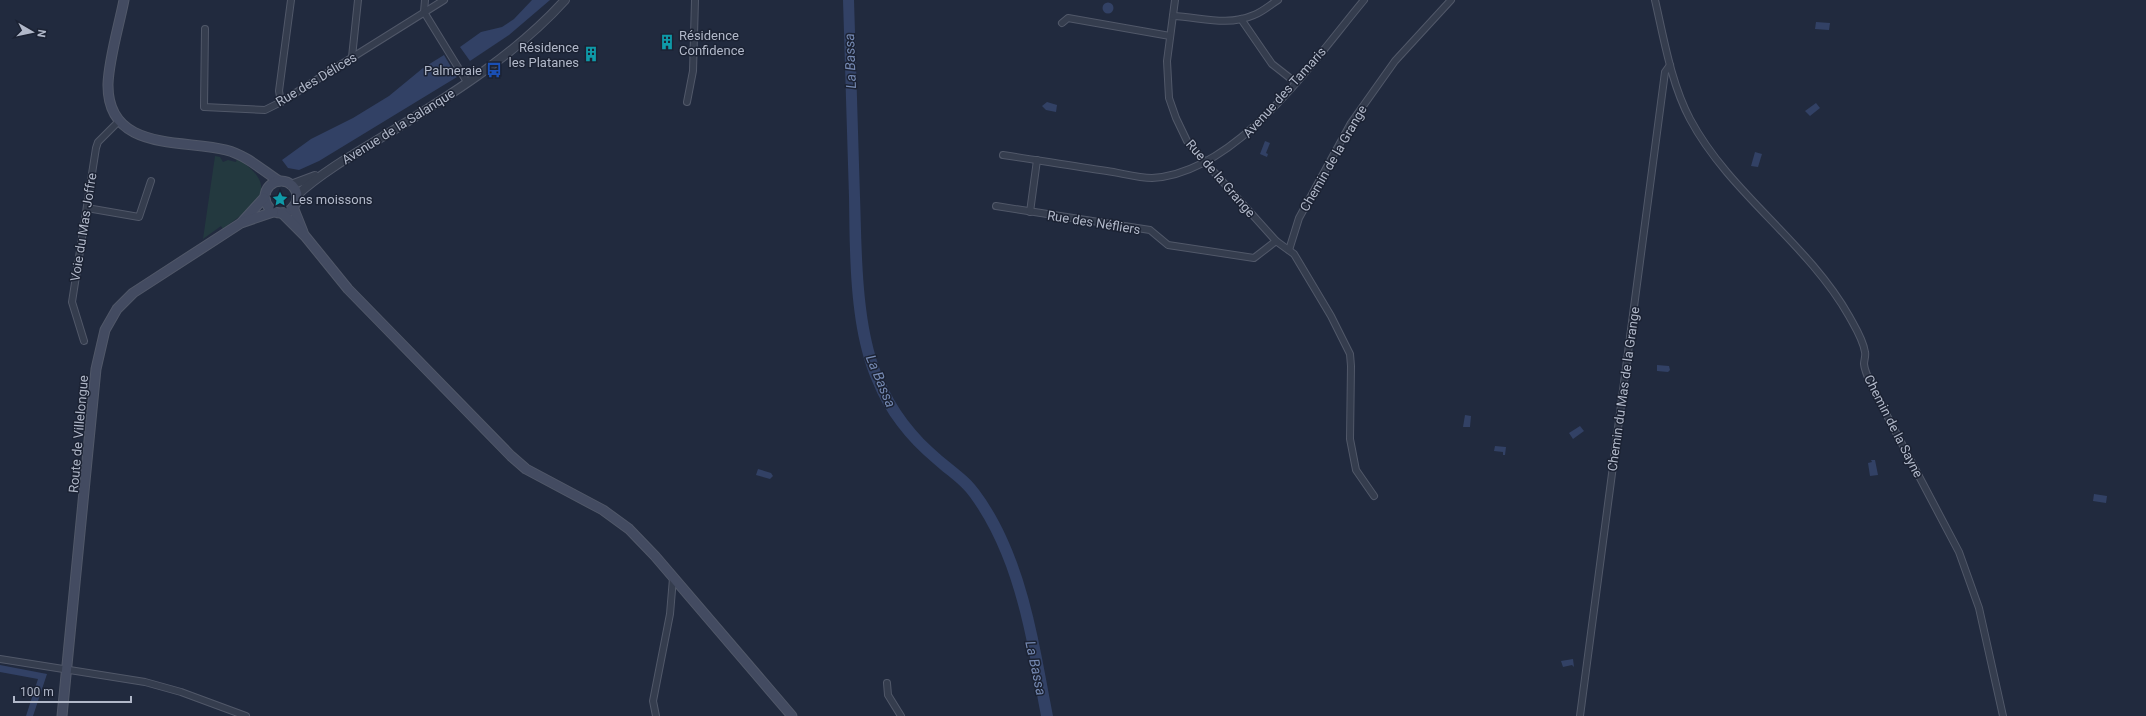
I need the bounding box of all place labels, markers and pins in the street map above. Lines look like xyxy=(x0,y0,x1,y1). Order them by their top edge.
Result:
place label: Résidence Confidence xyxy=(679,28,744,58)
building icon: Résidence Confidence xyxy=(658,33,676,51)
place label: Résidence les Platanes xyxy=(508,40,579,70)
building icon: Résidence les Platanes xyxy=(582,45,600,63)
bus stop icon: Palmeraie xyxy=(485,61,503,79)
place label: Palmeraie xyxy=(424,63,482,78)
place icon: Les moissons xyxy=(271,190,289,208)
place label: Les moissons xyxy=(292,192,373,207)

